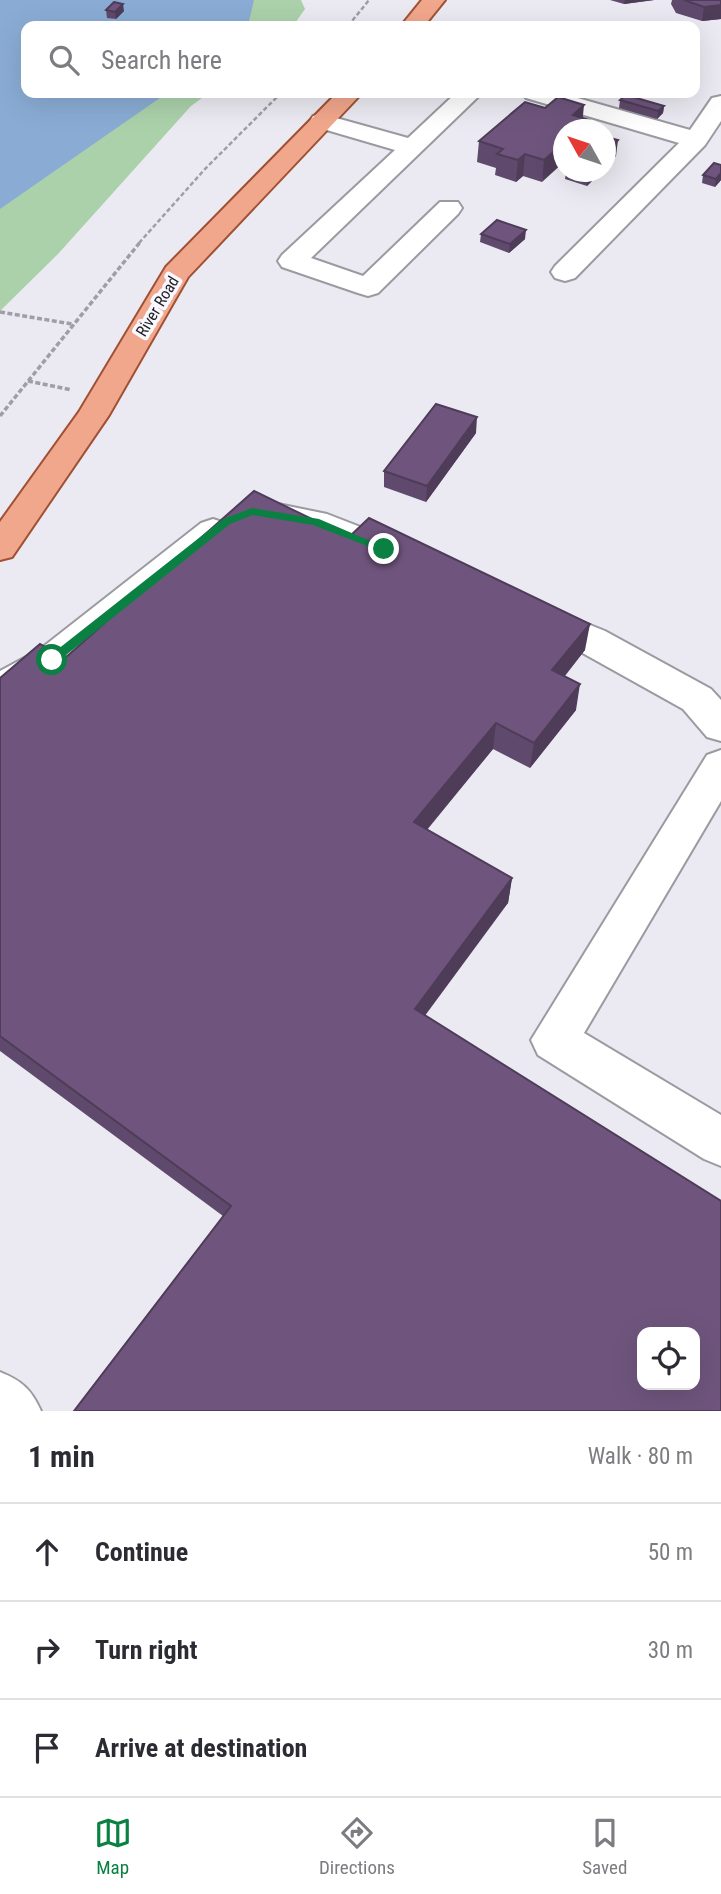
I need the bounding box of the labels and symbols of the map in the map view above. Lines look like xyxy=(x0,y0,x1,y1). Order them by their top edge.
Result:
north arrow xyxy=(553,119,616,182)
street label: River Road xyxy=(132,273,183,340)
route end xyxy=(368,533,399,564)
route start xyxy=(36,644,67,675)

